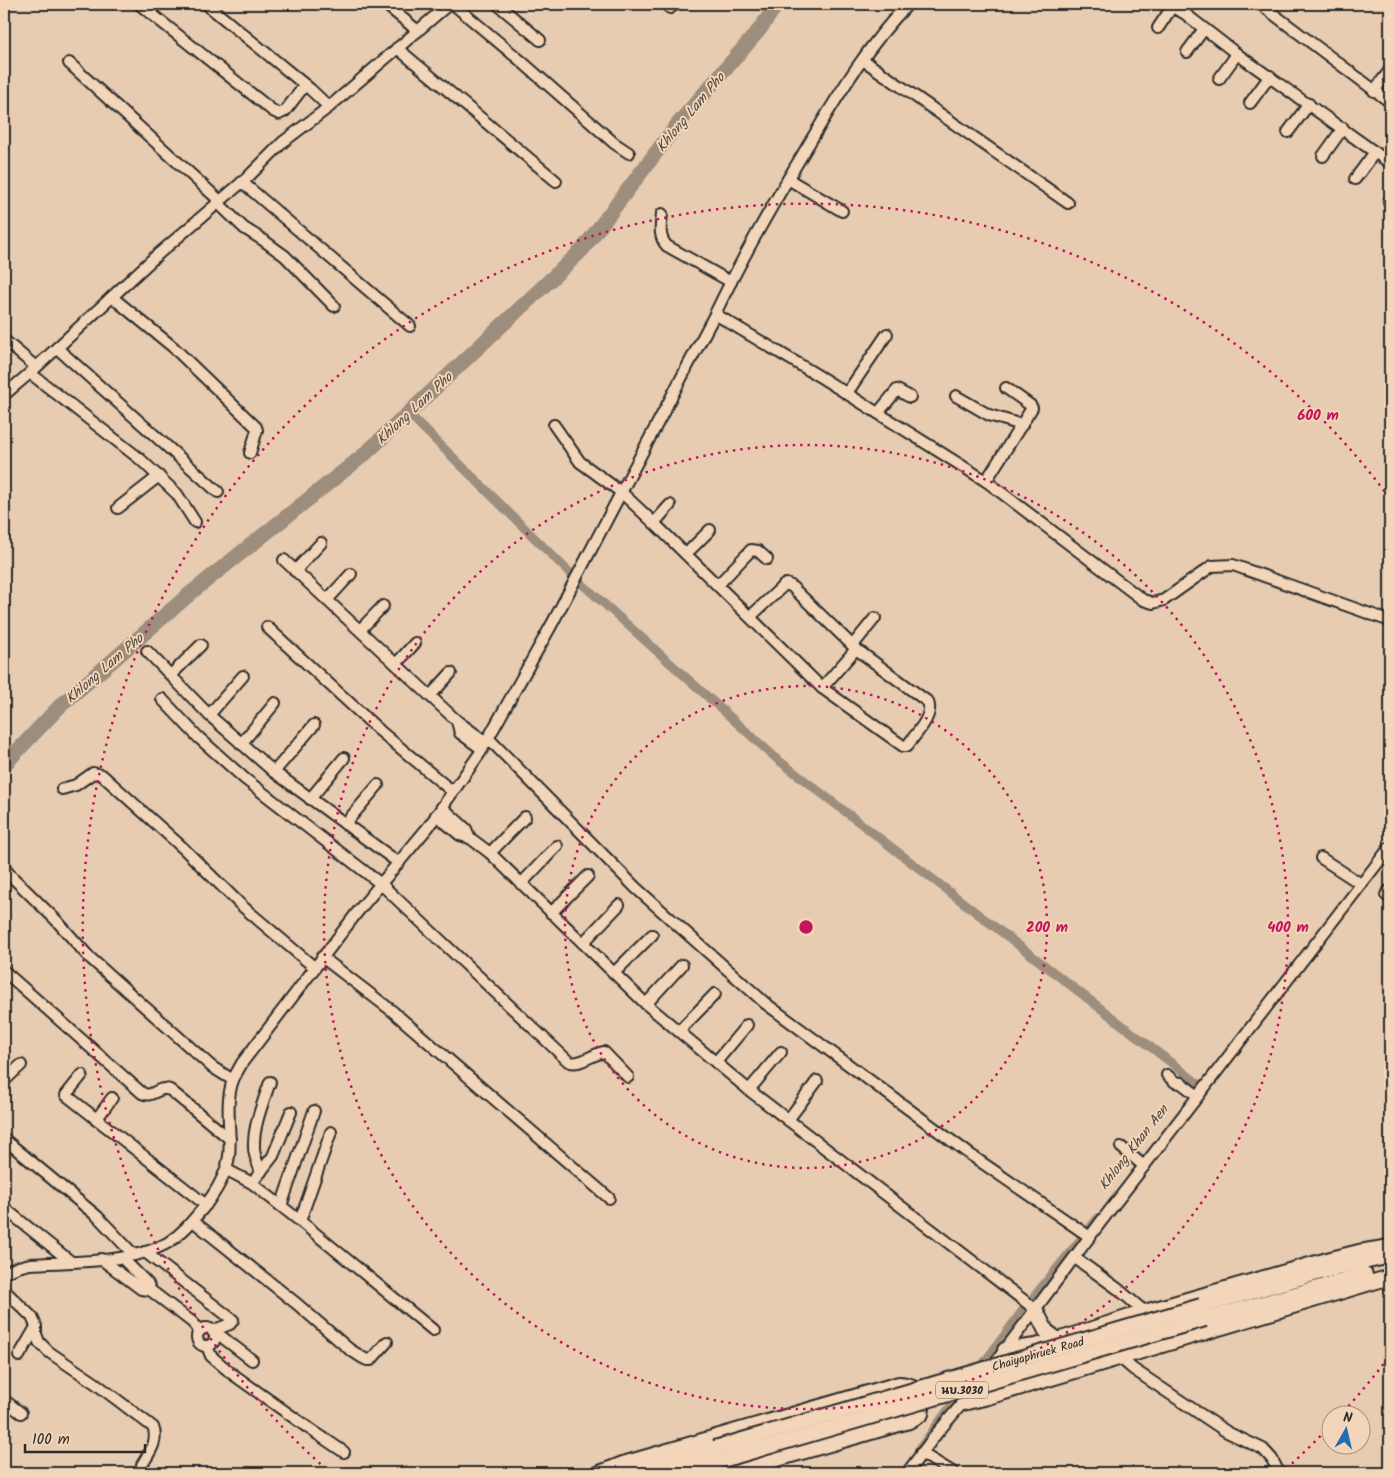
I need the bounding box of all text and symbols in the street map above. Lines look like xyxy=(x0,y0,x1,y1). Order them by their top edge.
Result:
water label: Khlong Lam Pho xyxy=(651,67,732,157)
water label: Khlong Lam Pho xyxy=(371,366,459,450)
text: 600 m xyxy=(1297,404,1339,428)
water label: Khlong Lam Pho xyxy=(61,627,150,709)
text: 200 m xyxy=(1026,916,1068,940)
text: 400 m xyxy=(1267,916,1309,940)
centre of rings xyxy=(797,918,815,936)
water label: Khlong Khan Aen xyxy=(1093,1099,1175,1195)
street label: Chaiyaphruek Road xyxy=(990,1332,1087,1377)
road number: นบ.3030 xyxy=(936,1382,988,1398)
north arrow xyxy=(1322,1404,1372,1454)
text: N xyxy=(1342,1407,1354,1430)
scale bar xyxy=(25,1422,145,1454)
text: 100 m xyxy=(32,1428,70,1452)

